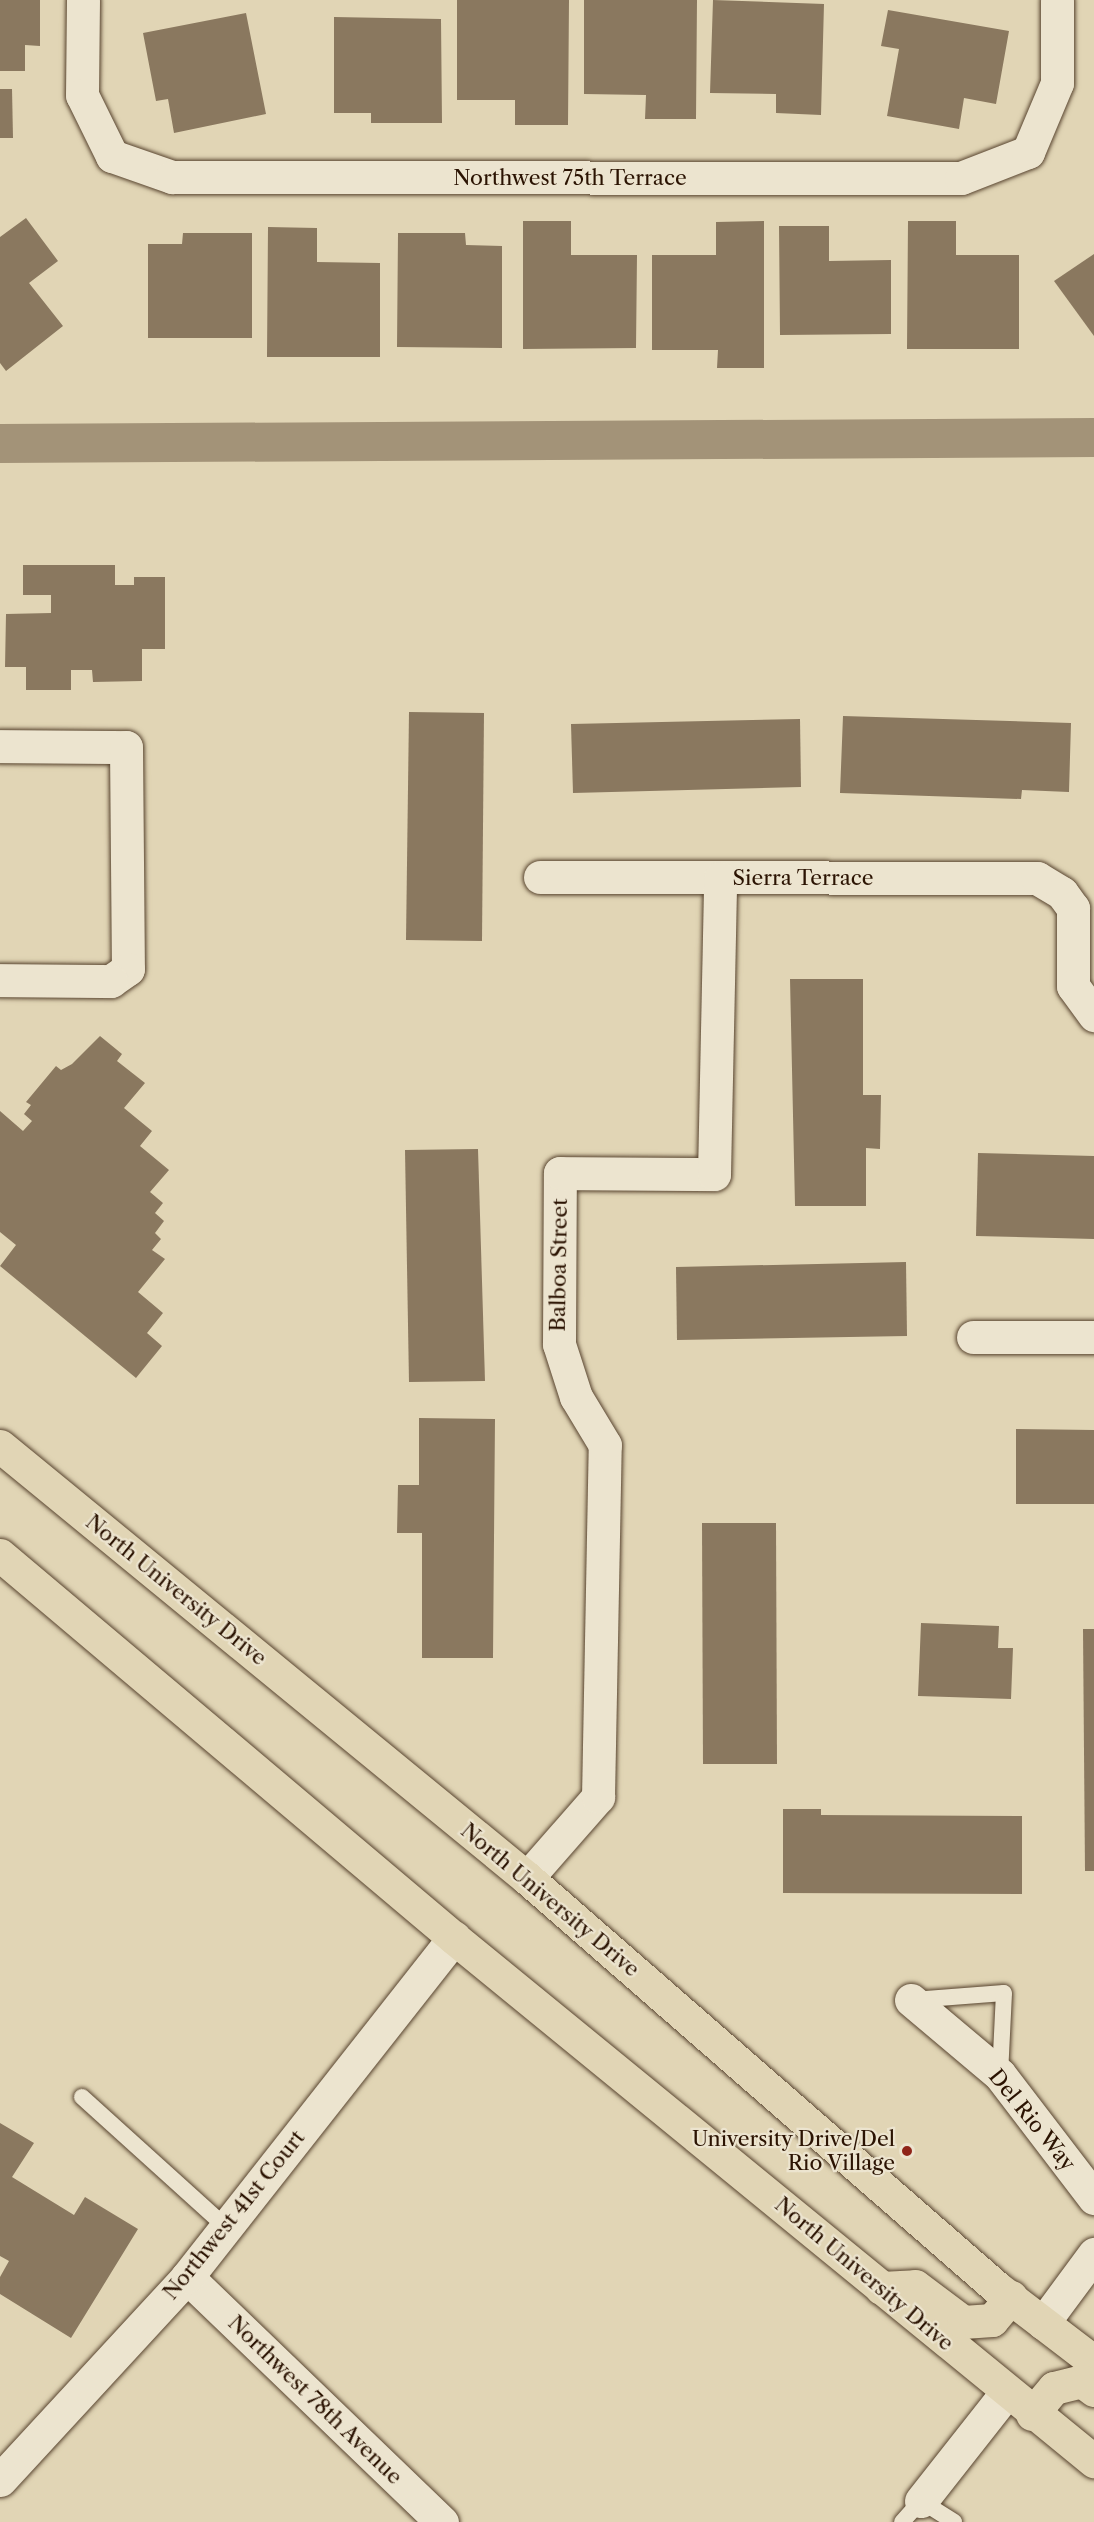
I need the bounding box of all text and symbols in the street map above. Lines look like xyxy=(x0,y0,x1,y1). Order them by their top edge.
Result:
street label: Northwest 75th Terrace xyxy=(453,165,687,191)
street label: Sierra Terrace xyxy=(732,865,874,891)
street label: Balboa Street xyxy=(545,1198,573,1332)
street label: North University Drive xyxy=(80,1509,272,1671)
street label: North University Drive xyxy=(455,1818,645,1982)
street label: Del Rio Way xyxy=(983,2064,1081,2176)
street label: Northwest 41st Court xyxy=(158,2125,310,2305)
place label: University Drive/Del Rio Village xyxy=(691,2126,895,2176)
marker: University Drive/Del Rio Village xyxy=(900,2144,914,2158)
street label: North University Drive xyxy=(769,2192,959,2356)
street label: Northwest 78th Avenue xyxy=(223,2310,407,2490)

